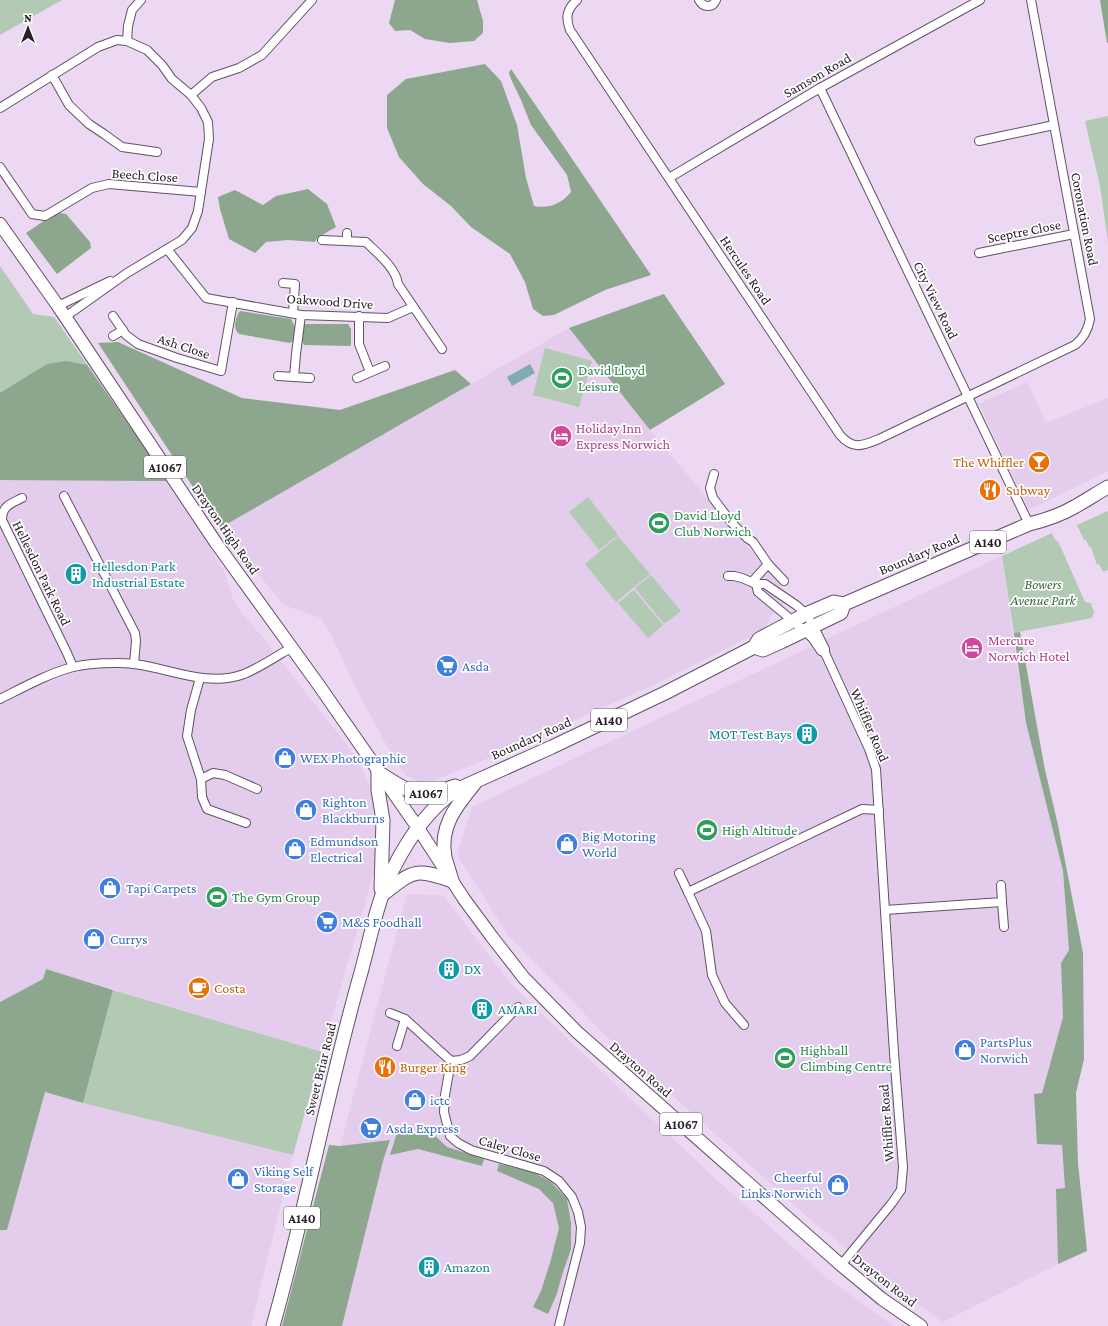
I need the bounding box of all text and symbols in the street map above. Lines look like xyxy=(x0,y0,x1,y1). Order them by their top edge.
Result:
north arrow xyxy=(8,8,48,48)
text: N xyxy=(24,12,32,24)
street label: Samson Road xyxy=(780,49,854,101)
street label: Beech Close xyxy=(111,165,179,185)
street label: Coronation Road xyxy=(1068,171,1102,268)
street label: Sceptre Close xyxy=(986,216,1062,246)
street label: Hercules Road xyxy=(717,233,775,308)
street label: City View Road xyxy=(910,259,962,342)
street label: Oakwood Drive xyxy=(286,290,374,312)
street label: Ash Close xyxy=(156,330,212,362)
place label: David Lloyd Leisure xyxy=(578,362,646,394)
sports icon: David Lloyd Leisure xyxy=(549,365,575,391)
place label: Holiday Inn Express Norwich xyxy=(576,420,671,452)
hotel icon: Holiday Inn Express Norwich xyxy=(548,423,574,449)
bar icon: The Whiffler xyxy=(1026,449,1052,475)
place label: The Whiffler xyxy=(953,454,1024,470)
road number: A1067 xyxy=(144,456,186,478)
restaurant icon: Subway xyxy=(977,477,1003,503)
street label: Drayton High Road xyxy=(189,481,264,578)
place label: Subway xyxy=(1006,482,1051,498)
place label: David Lloyd Club Norwich xyxy=(674,507,752,539)
sports icon: David Lloyd Club Norwich xyxy=(646,510,672,536)
street label: Hellesdon Park Road xyxy=(10,518,75,629)
street label: Boundary Road xyxy=(876,530,962,578)
road number: A140 xyxy=(970,531,1006,553)
place label: Hellesdon Park Industrial Estate xyxy=(92,558,185,590)
building icon: Hellesdon Park Industrial Estate xyxy=(63,561,89,587)
park label: Bowers Avenue Park xyxy=(1009,576,1076,608)
place label: Mercure Norwich Hotel xyxy=(988,632,1070,664)
hotel icon: Mercure Norwich Hotel xyxy=(959,635,985,661)
supermarket icon: Asda xyxy=(434,653,460,679)
place label: Asda xyxy=(462,658,490,674)
street label: Whiffler Road xyxy=(847,686,893,765)
road number: A140 xyxy=(591,709,627,731)
street label: Boundary Road xyxy=(489,713,574,763)
building icon: MOT Test Bays xyxy=(794,721,820,747)
place label: MOT Test Bays xyxy=(709,726,792,742)
shop icon: WEX Photographic xyxy=(272,745,298,771)
place label: WEX Photographic xyxy=(300,750,406,766)
road number: A1067 xyxy=(405,782,447,804)
place label: Righton Blackburns xyxy=(322,794,385,826)
shop icon: Righton Blackburns xyxy=(293,797,319,823)
sports icon: High Altitude xyxy=(694,817,720,843)
place label: High Altitude xyxy=(722,822,797,838)
place label: Big Motoring World xyxy=(582,828,656,860)
shop icon: Big Motoring World xyxy=(554,831,580,857)
place label: Edmundson Electrical xyxy=(310,833,379,865)
shop icon: Edmundson Electrical xyxy=(282,836,308,862)
shop icon: Tapi Carpets xyxy=(97,875,123,901)
place label: Tapi Carpets xyxy=(126,880,196,896)
sports icon: The Gym Group xyxy=(204,884,230,910)
place label: The Gym Group xyxy=(232,889,320,905)
supermarket icon: M&S Foodhall xyxy=(314,909,340,935)
place label: M&S Foodhall xyxy=(342,914,422,930)
shop icon: Currys xyxy=(81,926,107,952)
place label: Currys xyxy=(110,931,147,947)
building icon: DX xyxy=(436,956,462,982)
place label: DX xyxy=(464,961,481,977)
cafe icon: Costa xyxy=(186,975,212,1001)
place label: Costa xyxy=(214,980,246,996)
building icon: AMARI xyxy=(469,996,495,1022)
place label: AMARI xyxy=(498,1001,538,1017)
street label: Sweet Briar Road xyxy=(301,1020,339,1117)
place label: PartsPlus Norwich xyxy=(980,1034,1032,1066)
shop icon: PartsPlus Norwich xyxy=(952,1037,978,1063)
street label: Drayton Road xyxy=(607,1038,676,1101)
place label: Highball Climbing Centre xyxy=(800,1042,892,1074)
sports icon: Highball Climbing Centre xyxy=(772,1045,798,1071)
restaurant icon: Burger King xyxy=(372,1054,398,1080)
place label: Burger King xyxy=(400,1059,466,1075)
street label: Whiffler Road xyxy=(875,1083,897,1162)
shop icon: ictc xyxy=(402,1087,428,1113)
place label: ictc xyxy=(430,1092,450,1108)
road number: A1067 xyxy=(660,1113,702,1135)
supermarket icon: Asda Express xyxy=(358,1115,384,1141)
place label: Asda Express xyxy=(386,1120,459,1136)
street label: Caley Close xyxy=(477,1131,543,1165)
place label: Viking Self Storage xyxy=(254,1163,314,1195)
shop icon: Viking Self Storage xyxy=(225,1166,251,1192)
place label: Cheerful Links Norwich xyxy=(741,1169,822,1201)
shop icon: Cheerful Links Norwich xyxy=(825,1172,851,1198)
road number: A140 xyxy=(284,1207,320,1229)
street label: Drayton Road xyxy=(850,1250,921,1310)
building icon: Amazon xyxy=(416,1254,442,1280)
place label: Amazon xyxy=(444,1259,491,1275)

